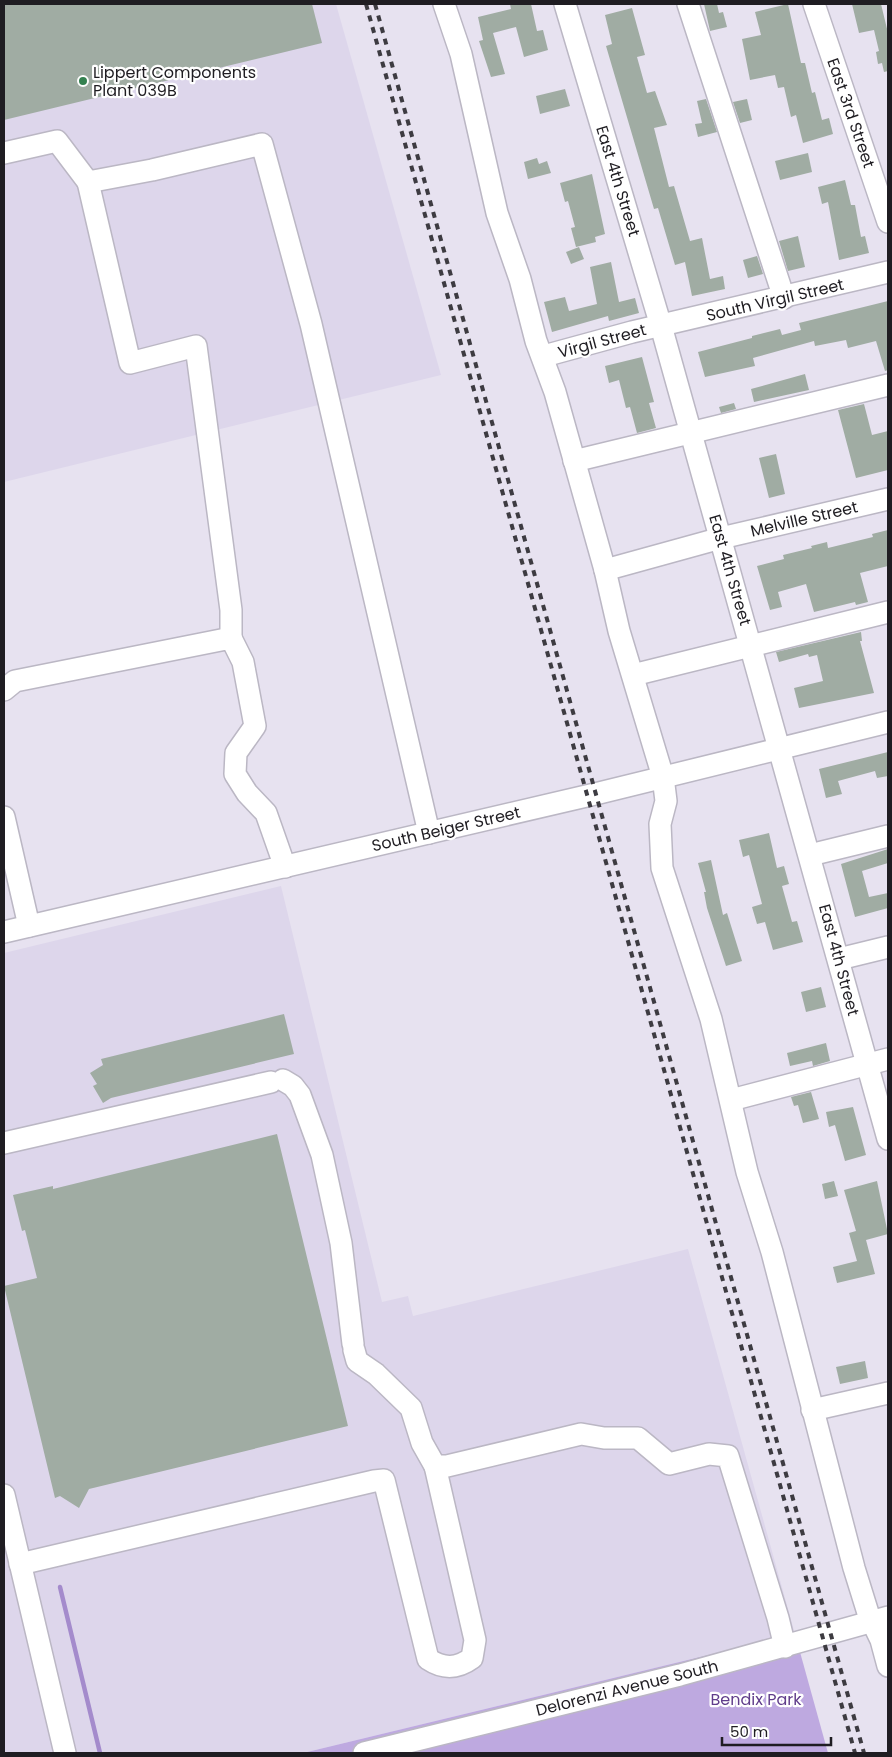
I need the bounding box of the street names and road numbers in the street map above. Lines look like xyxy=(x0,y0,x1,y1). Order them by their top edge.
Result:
street label: East 3rd Street xyxy=(821,55,881,171)
street label: East 4th Street xyxy=(590,123,646,239)
street label: South Virgil Street xyxy=(704,273,846,327)
street label: Virgil Street xyxy=(555,318,649,364)
street label: Melville Street xyxy=(748,495,860,543)
street label: East 4th Street xyxy=(703,512,757,628)
street label: South Beiger Street xyxy=(370,801,523,857)
street label: East 4th Street xyxy=(813,902,865,1019)
street label: Delorenzi Avenue South xyxy=(533,1654,721,1722)

